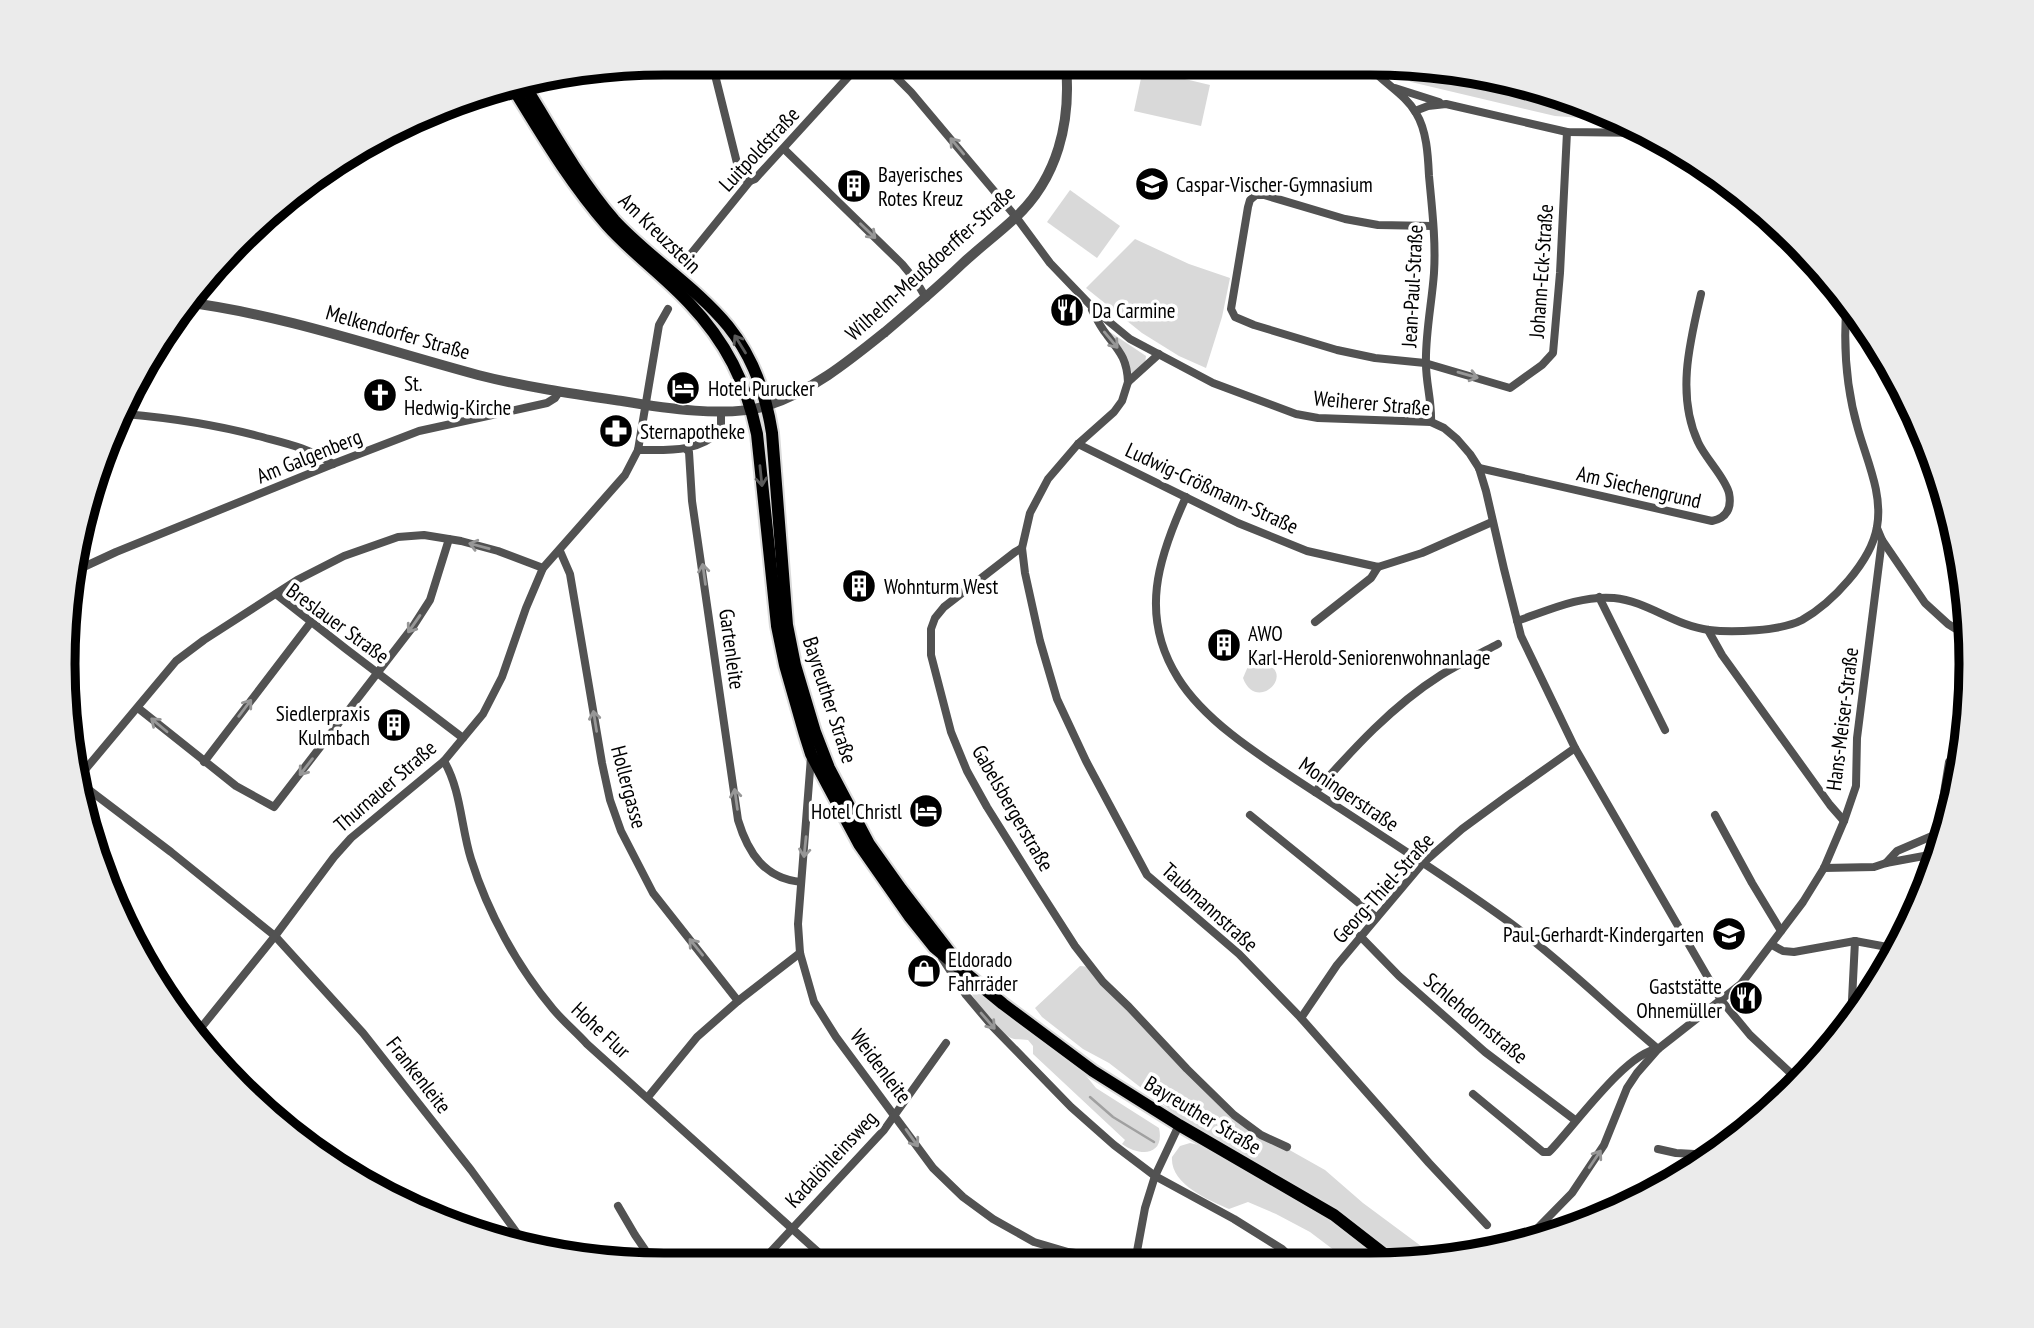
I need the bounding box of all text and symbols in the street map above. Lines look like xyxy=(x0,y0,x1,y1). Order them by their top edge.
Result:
street label: Luitpoldstraße xyxy=(713,101,805,197)
one-way arrow xyxy=(949,138,964,156)
place label: Bayerisches Rotes Kreuz xyxy=(878,161,963,212)
school or university icon: Caspar-Vischer-Gymnasium xyxy=(1133,165,1171,203)
building icon: Bayerisches Rotes Kreuz xyxy=(835,167,873,205)
place label: Caspar-Vischer-Gymnasium xyxy=(1176,171,1373,198)
street label: Wilhelm-Meußdoerffer-Straße xyxy=(840,180,1020,346)
street label: Am Kreuzstein xyxy=(613,187,707,279)
street label: Johann-Eck-Straße xyxy=(1523,203,1559,340)
one-way arrow xyxy=(859,222,876,239)
street label: Jean-Paul-Straße xyxy=(1395,224,1429,349)
restaurant icon: Da Carmine xyxy=(1048,291,1086,329)
place label: Da Carmine xyxy=(1092,297,1176,324)
street label: Melkendorfer Straße xyxy=(323,299,473,365)
one-way arrow xyxy=(1103,331,1119,349)
one-way arrow xyxy=(732,334,746,354)
hotel icon: Hotel Purucker xyxy=(664,369,702,407)
place label: St. Hedwig-Kirche xyxy=(404,370,511,421)
one-way arrow xyxy=(1457,370,1479,383)
place label: Hotel Purucker xyxy=(708,375,815,402)
church icon: St. Hedwig-Kirche xyxy=(361,376,399,414)
street label: Weiherer Straße xyxy=(1313,384,1431,422)
pharmacy icon: Sternapotheke xyxy=(597,412,635,450)
place label: Sternapotheke xyxy=(640,418,745,445)
street label: Am Galgenberg xyxy=(252,423,366,489)
street label: Ludwig-Crößmann-Straße xyxy=(1121,436,1303,540)
street label: Am Siechengrund xyxy=(1574,460,1704,514)
one-way arrow xyxy=(755,465,768,487)
one-way arrow xyxy=(468,539,491,552)
one-way arrow xyxy=(697,563,710,585)
building icon: Wohnturm West xyxy=(840,567,878,605)
place label: Wohnturm West xyxy=(884,573,998,600)
street label: Breslauer Straße xyxy=(281,577,395,669)
street label: Gartenleite xyxy=(713,607,751,691)
one-way arrow xyxy=(407,614,421,633)
place label: AWO Karl-Herold-Seniorenwohnanlage xyxy=(1248,620,1490,671)
building icon: AWO Karl-Herold-Seniorenwohnanlage xyxy=(1205,626,1243,664)
street label: Bayreuther Straße xyxy=(797,633,863,767)
street label: Hans-Meiser-Straße xyxy=(1820,646,1864,792)
one-way arrow xyxy=(238,699,252,718)
place label: Siedlerpraxis Kulmbach xyxy=(276,700,370,751)
building icon: Siedlerpraxis Kulmbach xyxy=(375,706,413,744)
one-way arrow xyxy=(588,710,601,733)
one-way arrow xyxy=(151,717,169,733)
street label: Thurnauer Straße xyxy=(328,734,442,838)
street label: Gabelsbergerstraße xyxy=(966,740,1060,876)
street label: Hollergasse xyxy=(605,743,653,831)
street label: Moningerstraße xyxy=(1294,751,1404,837)
one-way arrow xyxy=(298,757,314,775)
one-way arrow xyxy=(729,788,742,811)
hotel icon: Hotel Christl xyxy=(907,792,945,830)
place label: Hotel Christl xyxy=(811,798,902,825)
street label: Georg-Thiel-Straße xyxy=(1326,827,1440,949)
one-way arrow xyxy=(798,835,811,858)
street label: Taubmannstraße xyxy=(1156,857,1264,957)
school or university icon: Paul-Gerhardt-Kindergarten xyxy=(1710,915,1748,953)
place label: Paul-Gerhardt-Kindergarten xyxy=(1503,921,1704,948)
one-way arrow xyxy=(688,939,703,957)
place label: Eldorado Fahrräder xyxy=(948,946,1018,997)
shop icon: Eldorado Fahrräder xyxy=(905,952,943,990)
street label: Schlehdornstraße xyxy=(1418,967,1534,1069)
place label: Gaststätte Ohnemüller xyxy=(1636,973,1722,1024)
restaurant icon: Gaststätte Ohnemüller xyxy=(1727,979,1765,1017)
street label: Hohe Flur xyxy=(566,996,636,1064)
one-way arrow xyxy=(980,1011,996,1029)
street label: Weidenleite xyxy=(844,1024,918,1108)
street label: Frankenleite xyxy=(381,1031,457,1119)
street label: Bayreuther Straße xyxy=(1140,1070,1266,1160)
street label: Kadalöhleinsweg xyxy=(779,1105,883,1213)
one-way arrow xyxy=(905,1128,919,1147)
one-way arrow xyxy=(1587,1150,1602,1169)

